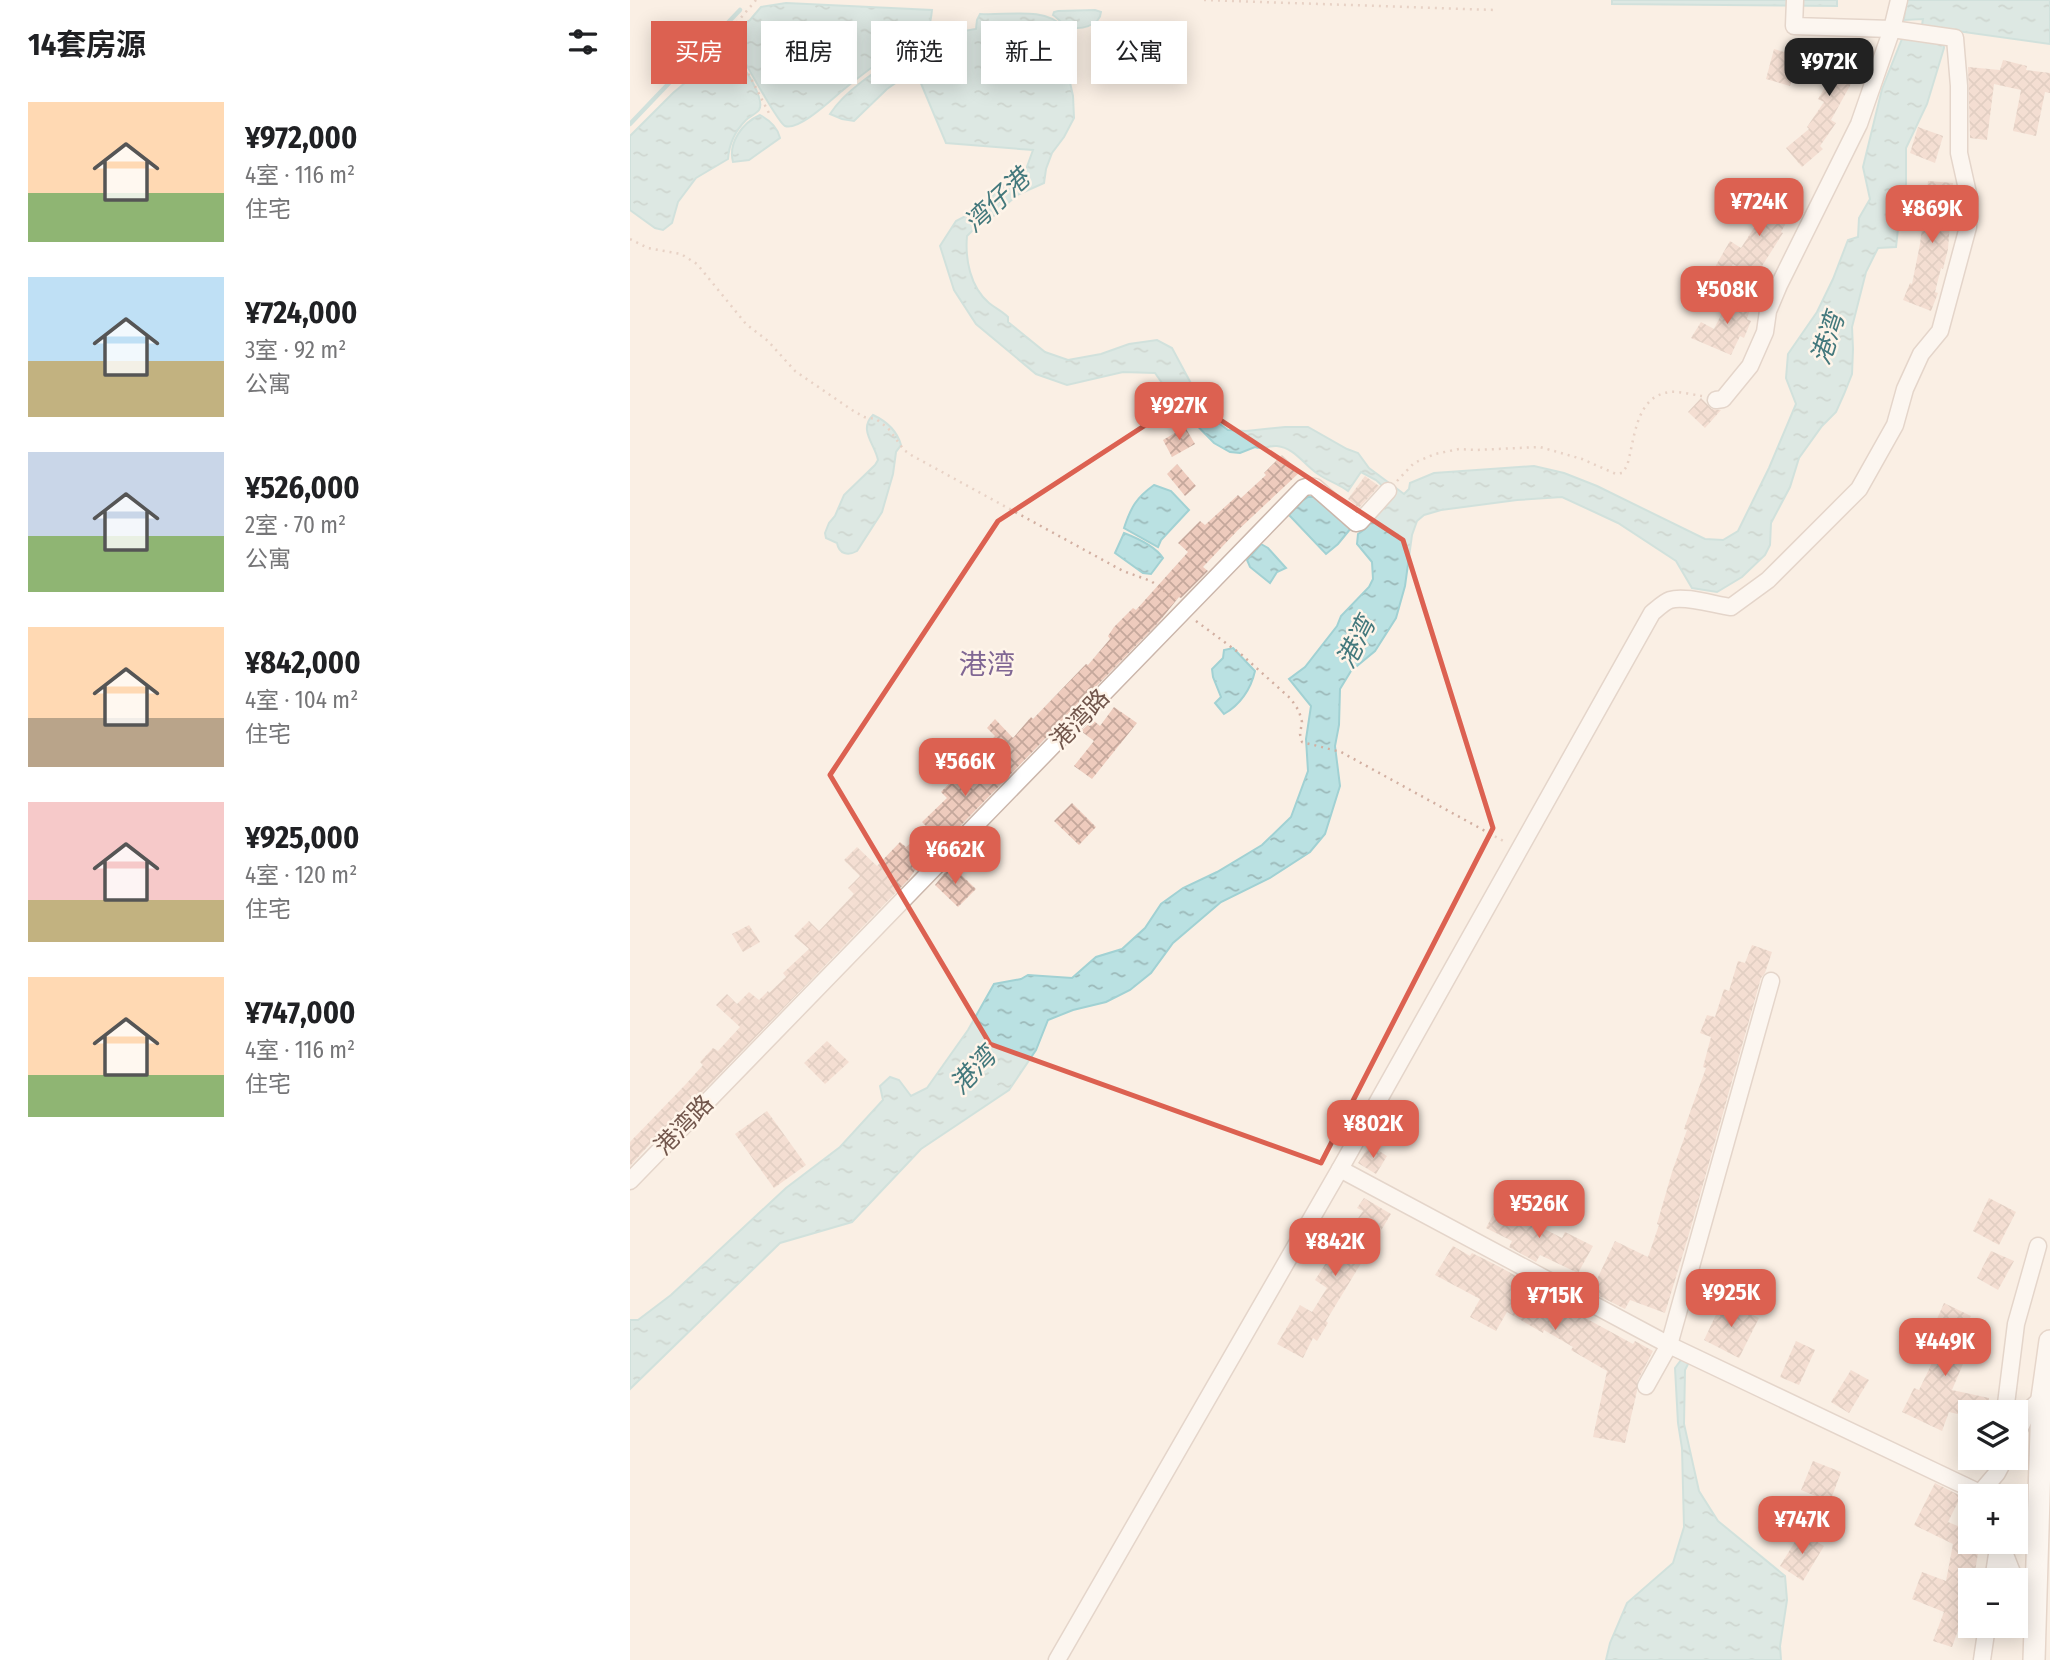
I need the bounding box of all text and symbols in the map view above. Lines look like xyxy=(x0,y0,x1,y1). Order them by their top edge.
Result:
chip: 买房 xyxy=(651,21,747,84)
chip: 租房 xyxy=(761,21,857,84)
chip: 筛选 xyxy=(871,21,967,84)
chip: 新上 xyxy=(981,21,1077,84)
chip: 公寓 xyxy=(1091,21,1187,84)
icon: filters xyxy=(564,23,602,61)
text: 14套房源 xyxy=(28,27,146,63)
pin: ¥972K xyxy=(1780,38,1878,98)
text: ¥972K xyxy=(1801,47,1857,75)
text: ¥972,000 xyxy=(245,120,357,156)
icon: home xyxy=(84,130,168,214)
water label: 湾仔港 xyxy=(958,160,1039,239)
text: 4室 · 116 m² xyxy=(245,161,355,189)
pin: ¥724K xyxy=(1710,178,1808,238)
pin: ¥869K xyxy=(1883,186,1981,245)
text: ¥724K xyxy=(1730,187,1788,215)
text: ¥869K xyxy=(1902,194,1962,222)
text: 住宅 xyxy=(245,195,291,223)
pin: ¥508K xyxy=(1678,266,1776,326)
text: ¥508K xyxy=(1696,275,1758,303)
text: ¥724,000 xyxy=(245,295,357,331)
icon: home xyxy=(84,305,168,389)
water label: 港湾 xyxy=(1805,306,1852,369)
text: 3室 · 92 m² xyxy=(245,336,346,364)
text: 公寓 xyxy=(245,370,291,398)
pin: ¥927K xyxy=(1130,382,1228,442)
text: ¥927K xyxy=(1151,391,1207,419)
text: ¥526,000 xyxy=(245,470,360,506)
icon: home xyxy=(84,480,168,564)
text: 2室 · 70 m² xyxy=(245,511,346,539)
text: 公寓 xyxy=(245,545,291,573)
water label: 港湾 xyxy=(1330,609,1383,673)
text: ¥842,000 xyxy=(245,645,361,681)
district label: 港湾 xyxy=(959,648,1015,681)
icon: home xyxy=(84,655,168,739)
street label: 港湾路 xyxy=(1045,683,1115,755)
text: 4室 · 104 m² xyxy=(245,686,358,714)
text: 住宅 xyxy=(245,720,291,748)
pin: ¥566K xyxy=(916,738,1014,798)
text: ¥566K xyxy=(935,747,995,775)
text: ¥925,000 xyxy=(245,820,359,856)
pin: ¥662K xyxy=(906,826,1004,886)
icon: home xyxy=(84,830,168,914)
text: ¥662K xyxy=(925,835,985,863)
text: 4室 · 120 m² xyxy=(245,861,357,889)
text: 住宅 xyxy=(245,895,291,923)
text: ¥747,000 xyxy=(245,995,355,1031)
icon: home xyxy=(84,1005,168,1089)
text: 4室 · 116 m² xyxy=(245,1036,355,1064)
water label: 港湾 xyxy=(944,1038,1005,1101)
text: 住宅 xyxy=(245,1070,291,1098)
street label: 港湾路 xyxy=(649,1089,719,1161)
pin: ¥802K xyxy=(1324,1100,1422,1160)
text: ¥802K xyxy=(1343,1109,1403,1137)
pin: ¥526K xyxy=(1490,1180,1588,1240)
text: ¥526K xyxy=(1510,1189,1568,1217)
pin: ¥842K xyxy=(1286,1218,1384,1278)
text: ¥842K xyxy=(1305,1227,1365,1255)
pin: ¥925K xyxy=(1682,1270,1780,1329)
pin: ¥715K xyxy=(1506,1272,1604,1332)
text: ¥925K xyxy=(1702,1278,1760,1306)
text: ¥715K xyxy=(1527,1281,1583,1309)
pin: ¥449K xyxy=(1896,1318,1994,1378)
text: ¥449K xyxy=(1915,1327,1975,1355)
map controls xyxy=(1958,1400,2028,1638)
button: layers xyxy=(1958,1400,2028,1470)
button: + xyxy=(1958,1484,2028,1554)
pin: ¥747K xyxy=(1753,1496,1851,1556)
text: ¥747K xyxy=(1774,1505,1830,1533)
button: − xyxy=(1958,1568,2028,1638)

